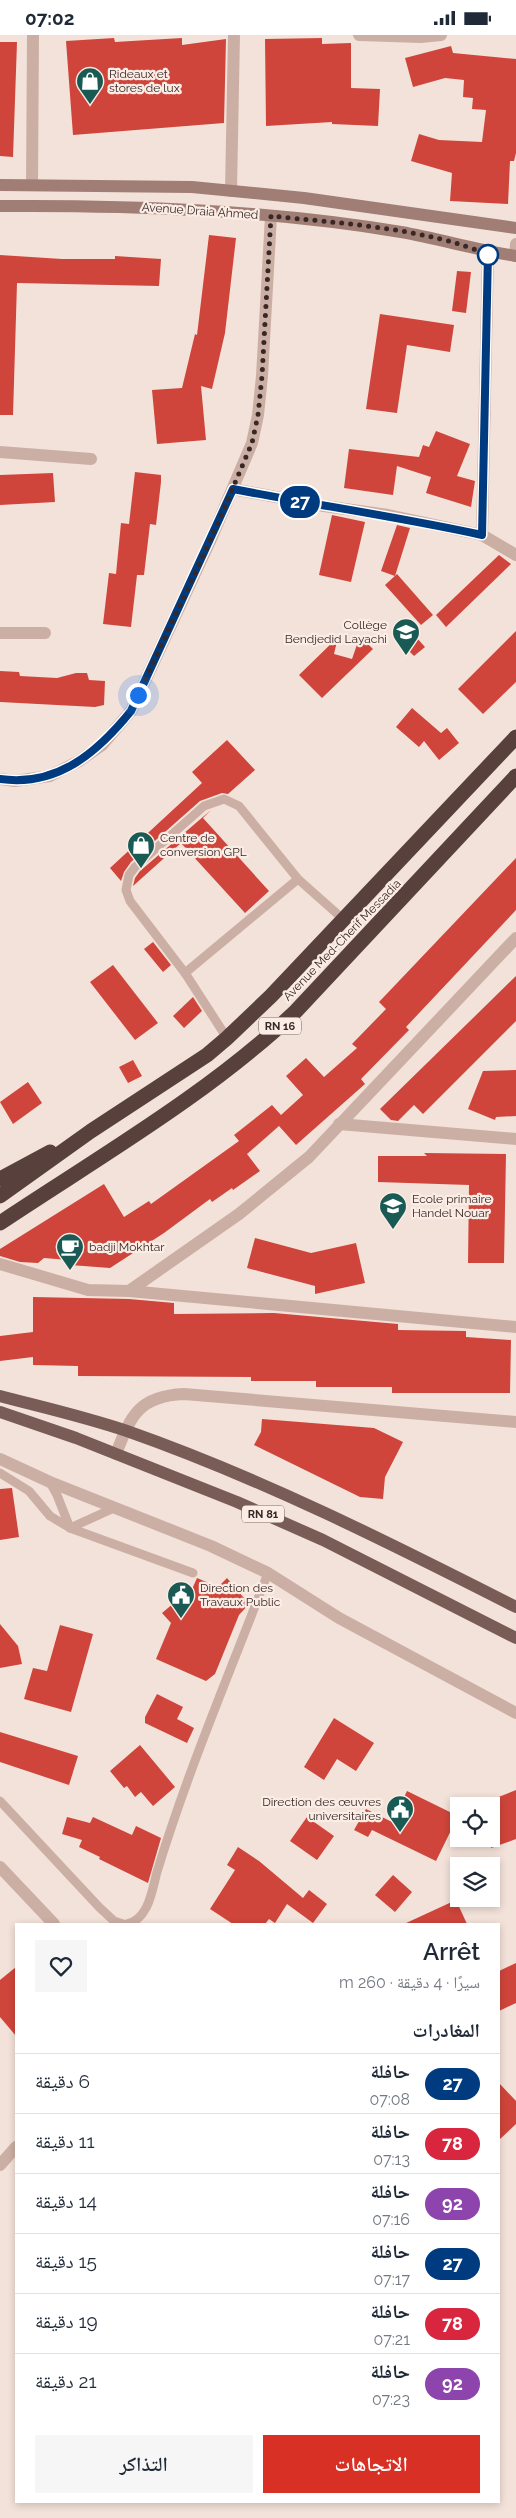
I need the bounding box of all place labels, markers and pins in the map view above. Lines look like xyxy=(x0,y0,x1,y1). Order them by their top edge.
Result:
shop icon: Rideaux et stores de lux xyxy=(75,66,105,105)
place label: Rideaux et stores de lux xyxy=(109,67,180,95)
unlabelled marker xyxy=(477,244,499,266)
school or university icon: Collège Bendjedid Layachi xyxy=(391,617,421,656)
place label: Collège Bendjedid Layachi xyxy=(285,618,387,646)
shop icon: Centre de conversion GPL xyxy=(126,830,156,869)
place label: Centre de conversion GPL xyxy=(160,831,247,859)
school or university icon: Ecole primaire Handel Nouar xyxy=(378,1191,408,1230)
place label: Ecole primaire Handel Nouar xyxy=(412,1192,492,1220)
cafe icon: badji Mokhtar xyxy=(55,1232,85,1271)
place label: badji Mokhtar xyxy=(89,1240,165,1254)
public building icon: Direction des Travaux Public xyxy=(166,1580,196,1619)
place label: Direction des Travaux Public xyxy=(200,1581,281,1609)
public building icon: Direction des œuvres universitaires xyxy=(385,1794,415,1833)
place label: Direction des œuvres universitaires xyxy=(262,1795,381,1823)

